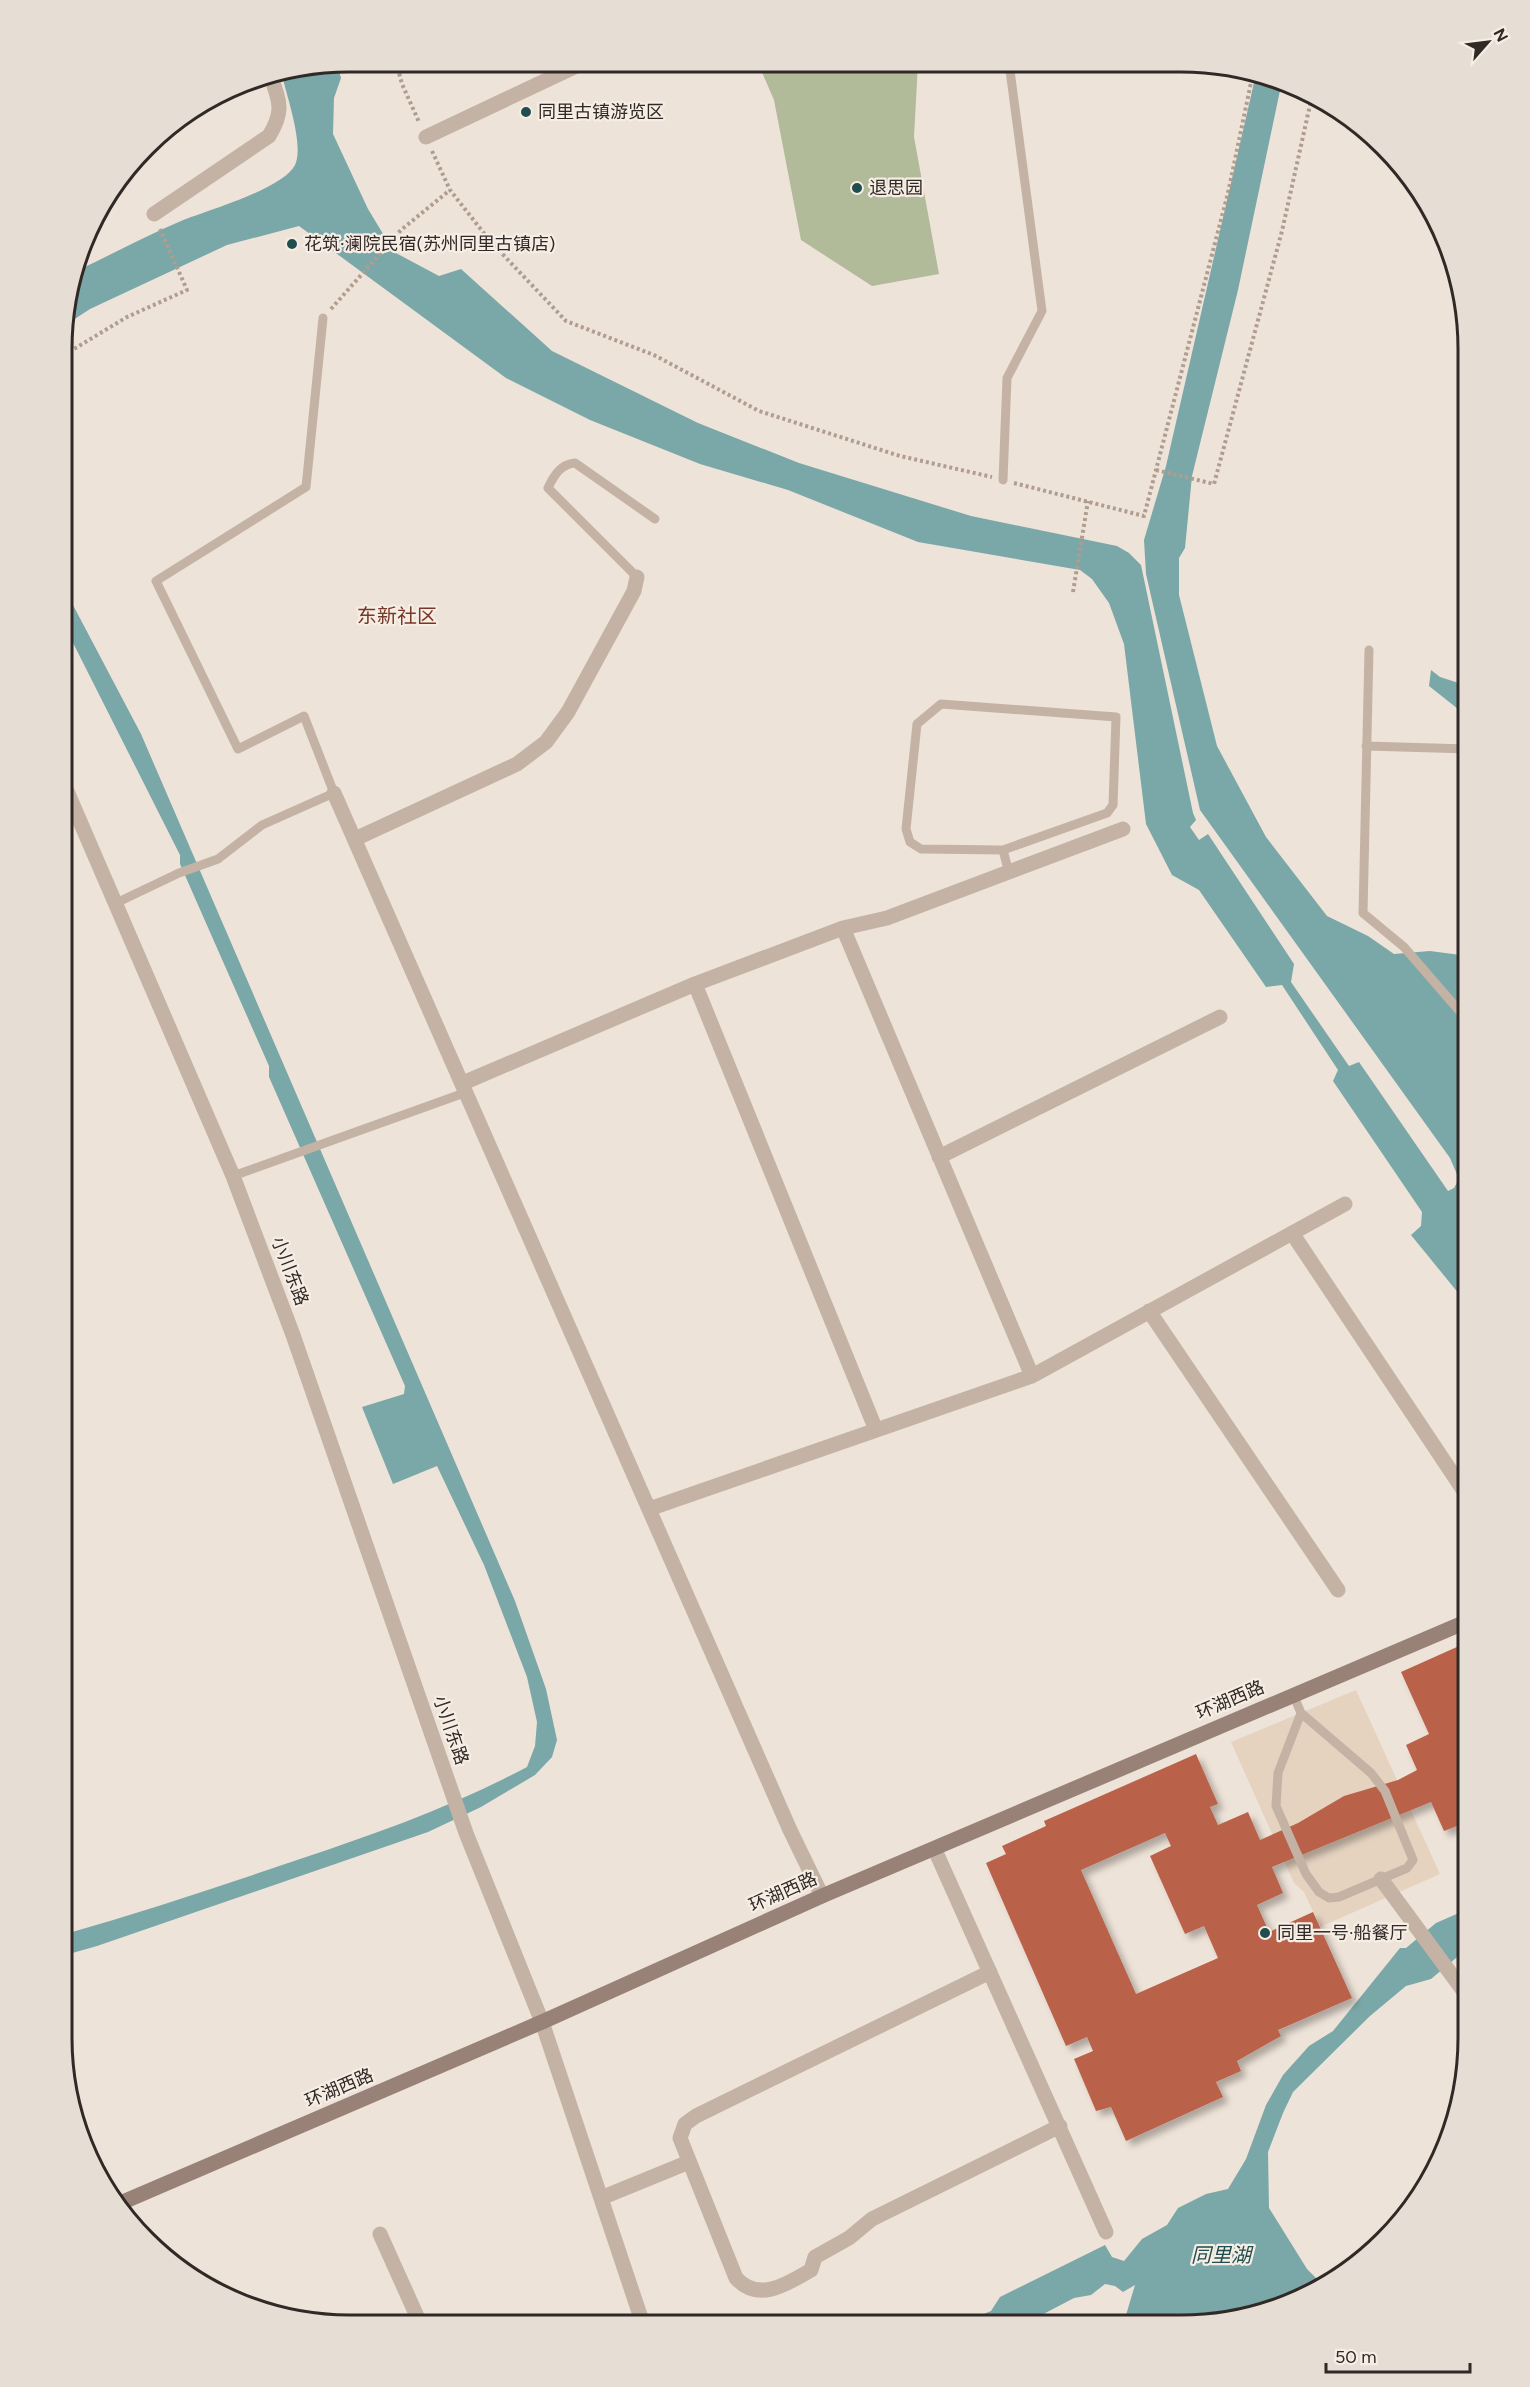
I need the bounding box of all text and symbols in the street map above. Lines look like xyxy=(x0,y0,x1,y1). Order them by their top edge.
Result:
north arrow xyxy=(1458,12,1518,72)
text: N xyxy=(1490,25,1512,45)
place label: 同里古镇游览区 xyxy=(538,101,664,123)
marker: 同里古镇游览区 xyxy=(519,105,533,119)
place label: 退思园 xyxy=(869,177,923,199)
marker: 退思园 xyxy=(850,181,864,195)
place label: 花筑·澜院民宿(苏州同里古镇店) xyxy=(304,233,555,255)
marker: 花筑·澜院民宿(苏州同里古镇店) xyxy=(285,237,299,251)
district label: 东新社区 xyxy=(357,604,437,628)
street label: 小川东路 xyxy=(267,1233,313,1309)
street label: 环湖西路 xyxy=(1193,1676,1267,1724)
street label: 小川东路 xyxy=(429,1692,473,1768)
street label: 环湖西路 xyxy=(746,1867,820,1917)
place label: 同里一号·船餐厅 xyxy=(1277,1922,1408,1944)
marker: 同里一号·船餐厅 xyxy=(1258,1926,1272,1940)
street label: 环湖西路 xyxy=(302,2064,376,2112)
water label: 同里湖 xyxy=(1191,2243,1254,2267)
scale bar xyxy=(1326,2336,1470,2374)
text: 50 m xyxy=(1335,2346,1377,2368)

